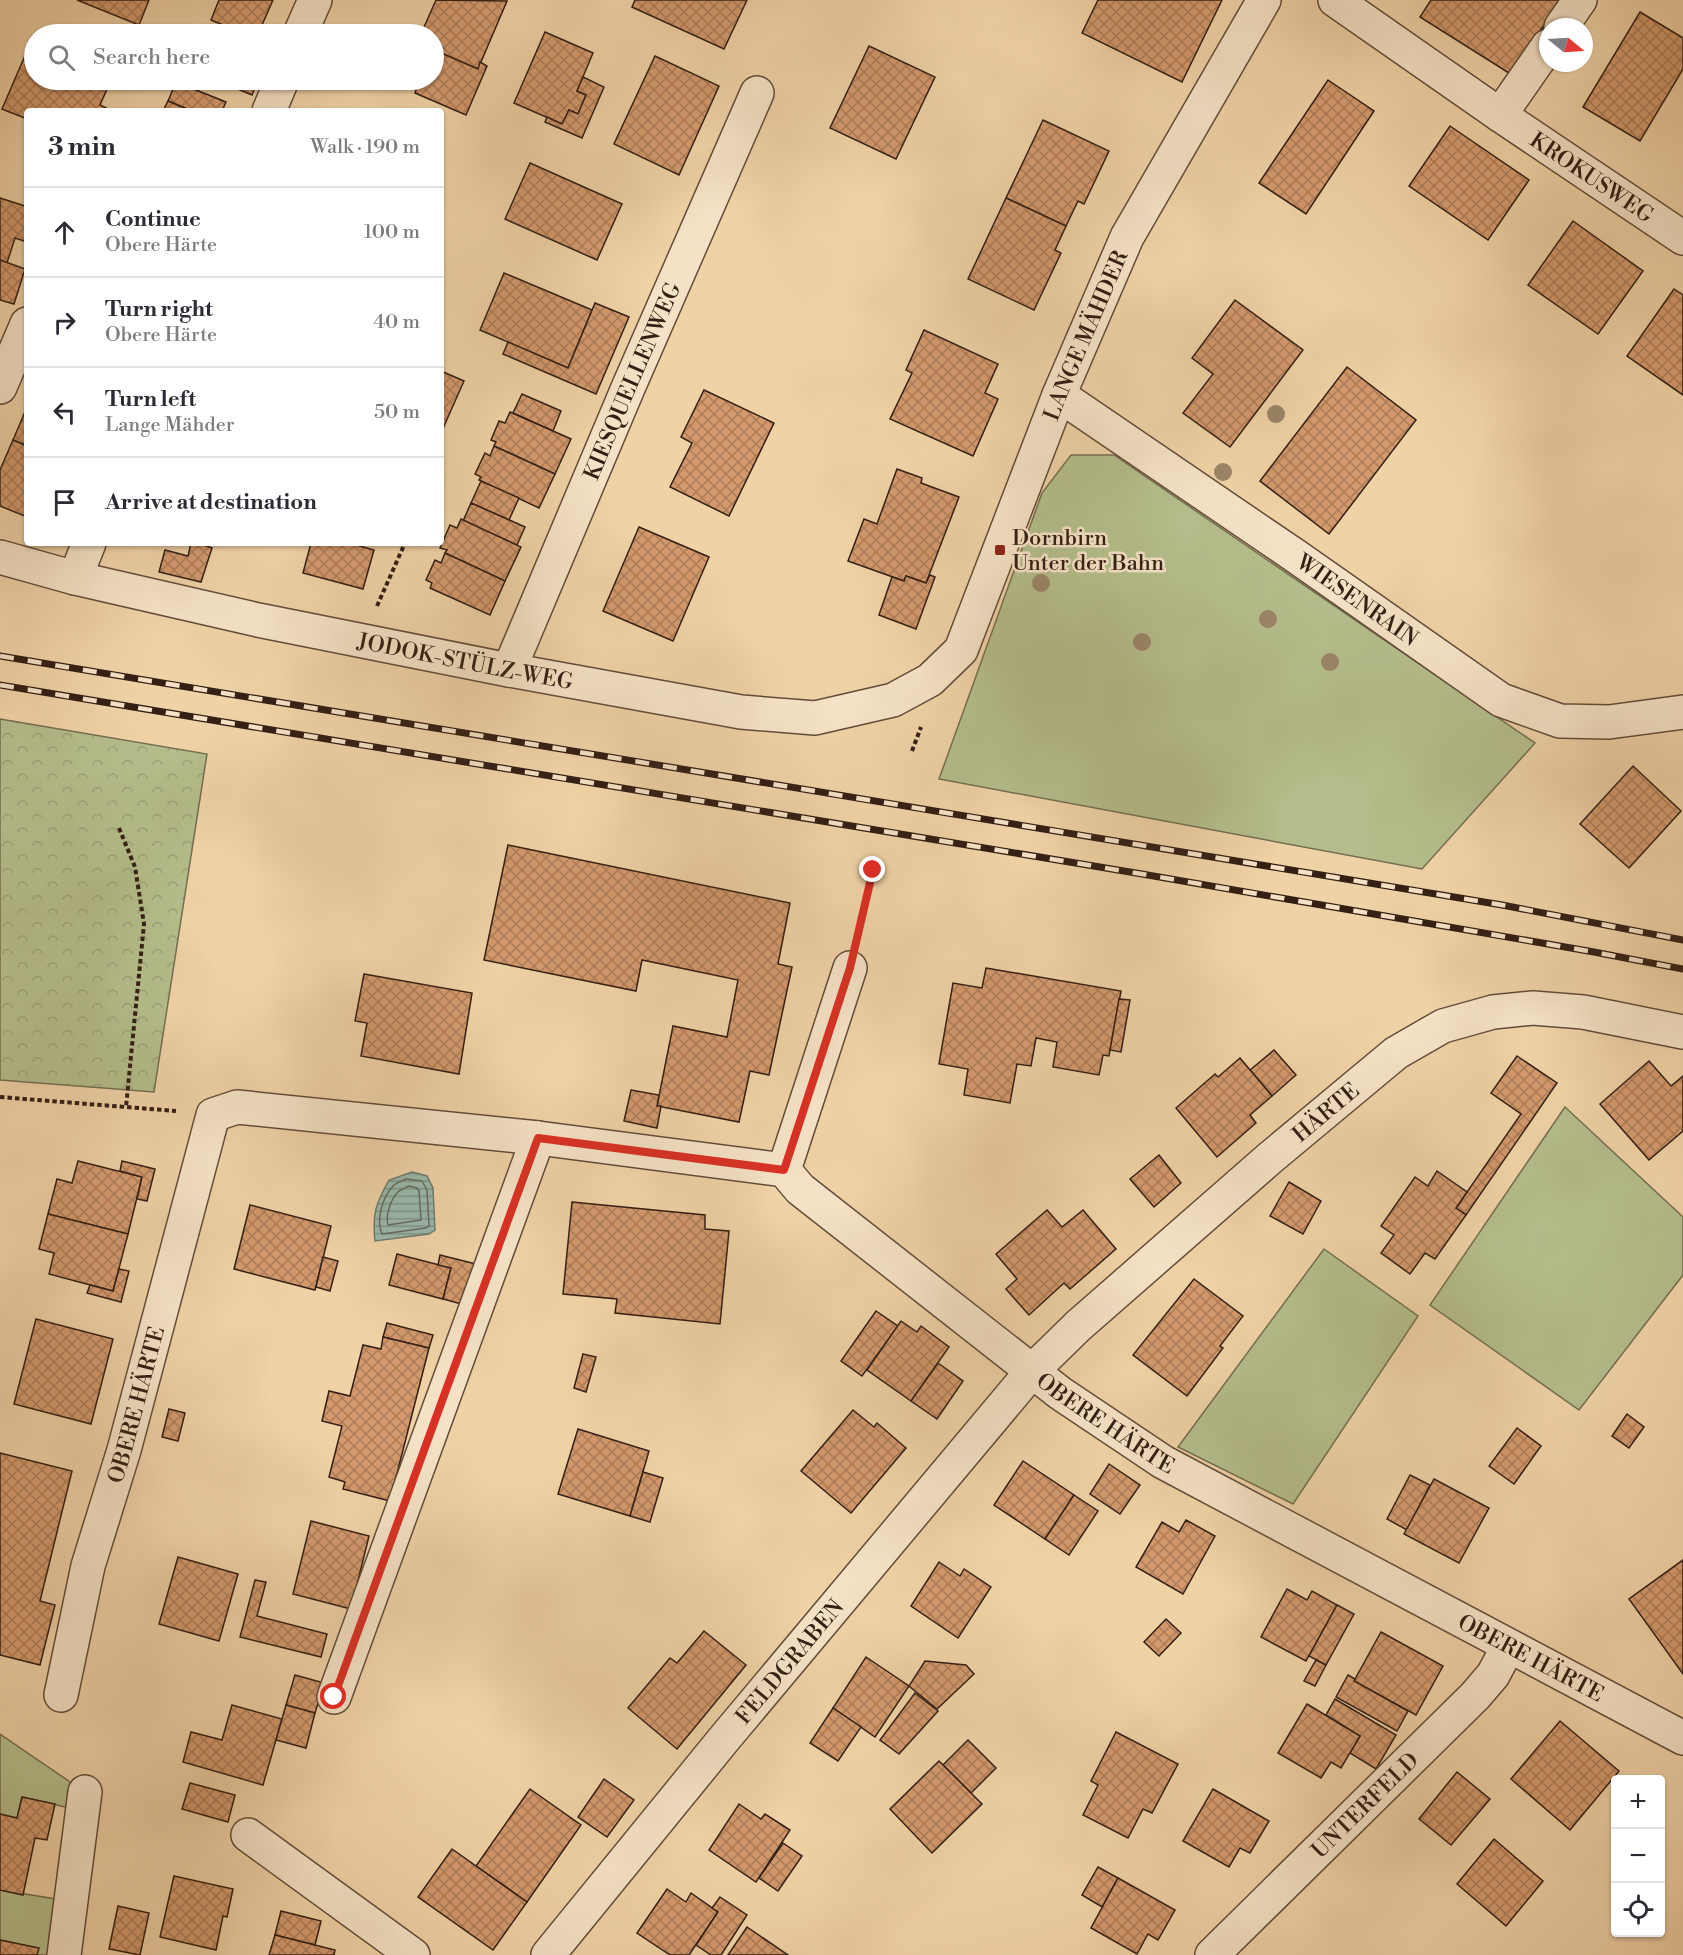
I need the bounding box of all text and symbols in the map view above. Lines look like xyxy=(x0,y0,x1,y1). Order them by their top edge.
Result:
north arrow xyxy=(1539,18,1593,72)
search box xyxy=(24,24,444,90)
icon: search xyxy=(45,41,78,74)
text: Search here xyxy=(93,44,210,71)
street label: KROKUSWEG xyxy=(1524,127,1658,229)
text: 3 min xyxy=(48,131,116,163)
text: Walk · 190 m xyxy=(310,135,420,160)
text: Continue xyxy=(105,206,201,233)
icon: ahead xyxy=(48,216,81,249)
text: 100 m xyxy=(364,220,420,245)
text: Obere Härte xyxy=(105,233,217,258)
street label: LANGE MÄHDER xyxy=(1038,246,1135,425)
street label: KIESQUELLENWEG xyxy=(579,279,687,484)
text: Turn right xyxy=(105,296,213,323)
icon: right xyxy=(48,306,81,339)
text: 40 m xyxy=(373,310,420,335)
text: Obere Härte xyxy=(105,323,217,348)
text: Turn left xyxy=(105,386,196,413)
icon: left xyxy=(48,396,81,429)
text: 50 m xyxy=(374,400,420,425)
text: Lange Mähder xyxy=(105,413,234,438)
icon: arrive xyxy=(48,486,81,519)
text: Arrive at destination xyxy=(105,489,317,516)
place label: Dornbirn Unter der Bahn xyxy=(1012,525,1164,577)
marker: Dornbirn Unter der Bahn xyxy=(993,543,1007,557)
street label: WIESENRAIN xyxy=(1290,548,1423,653)
street label: JODOK-STÜLZ-WEG xyxy=(354,628,575,696)
route end xyxy=(859,856,885,882)
street label: HÄRTE xyxy=(1287,1078,1365,1149)
street label: OBERE HÄRTE xyxy=(102,1324,171,1487)
street label: OBERE HÄRTE xyxy=(1030,1368,1179,1481)
street label: FELDGRABEN xyxy=(730,1594,851,1730)
street label: OBERE HÄRTE xyxy=(1453,1609,1608,1709)
route start xyxy=(320,1683,346,1709)
street label: UNTERFELD xyxy=(1306,1747,1425,1865)
map controls xyxy=(1611,1775,1665,1937)
button: + xyxy=(1611,1775,1665,1829)
button: − xyxy=(1611,1829,1665,1883)
button: locate xyxy=(1611,1883,1665,1937)

